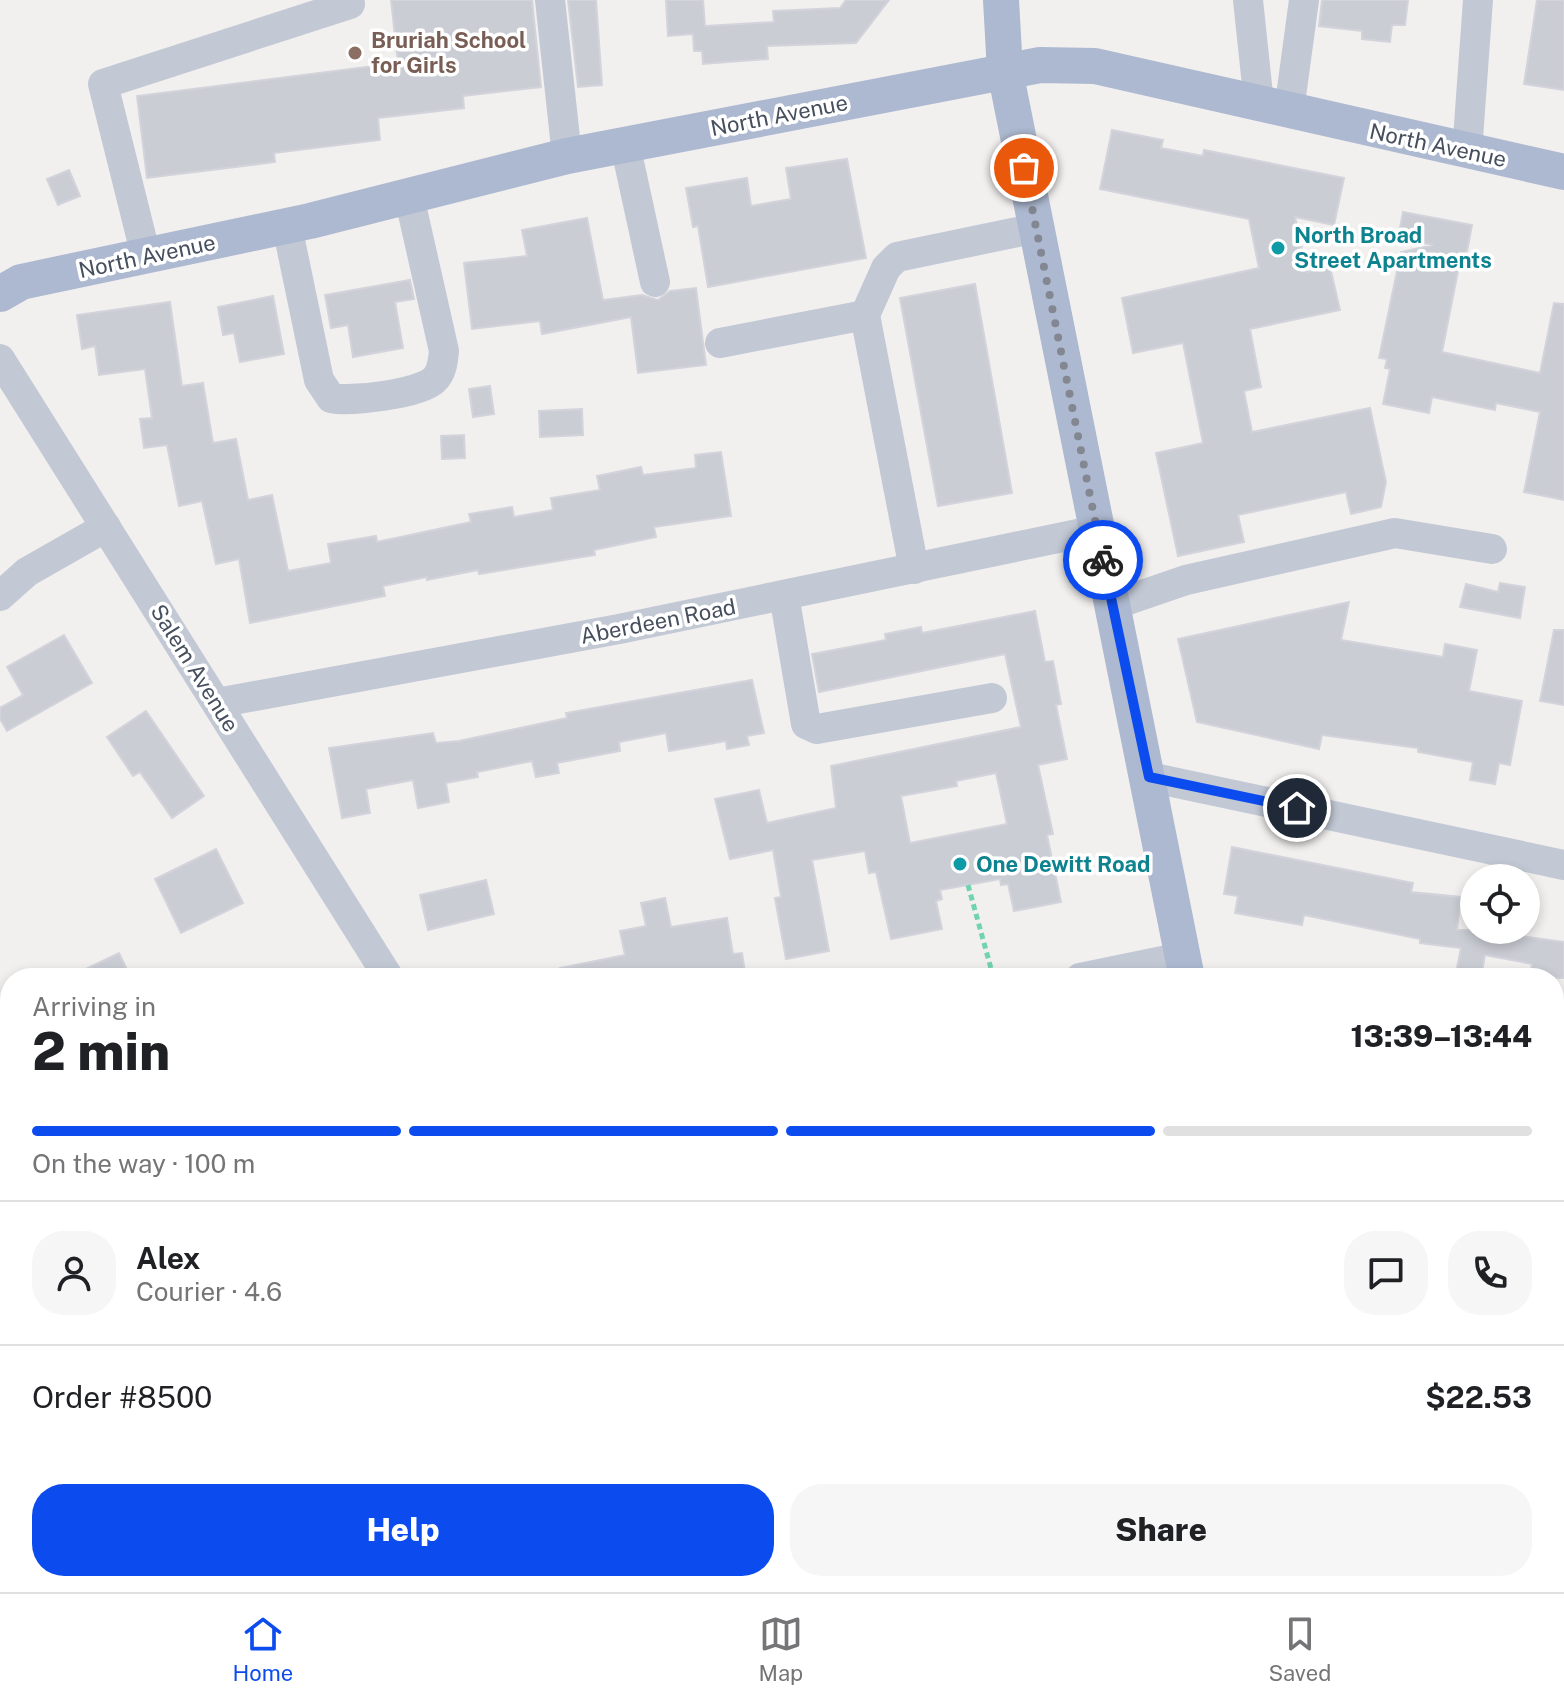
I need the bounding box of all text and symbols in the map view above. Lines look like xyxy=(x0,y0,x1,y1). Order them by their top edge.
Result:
place label: Bruriah School for Girls xyxy=(371,27,526,78)
marker: Bruriah School for Girls xyxy=(346,44,364,62)
street label: North Avenue xyxy=(708,89,850,141)
street label: North Avenue xyxy=(1367,118,1509,172)
pin xyxy=(990,134,1058,202)
icon: bag xyxy=(1002,146,1046,190)
place label: North Broad Street Apartments xyxy=(1294,222,1492,273)
street label: North Avenue xyxy=(76,229,218,283)
marker: North Broad Street Apartments xyxy=(1269,239,1287,257)
courier xyxy=(1063,520,1143,600)
icon: bike xyxy=(1081,538,1125,582)
street label: Aberdeen Road xyxy=(578,593,738,649)
street label: Salem Avenue xyxy=(145,599,245,737)
pin xyxy=(1263,774,1331,842)
icon: home xyxy=(1275,786,1319,830)
place label: One Dewitt Road xyxy=(976,851,1150,877)
marker: One Dewitt Road xyxy=(951,855,969,873)
map controls xyxy=(1460,864,1540,944)
button: locate xyxy=(1460,864,1540,944)
text: Arriving in xyxy=(32,991,156,1022)
text: 13:39–13:44 xyxy=(1350,1018,1532,1054)
text: 2 min xyxy=(32,1021,170,1082)
text: On the way · 100 m xyxy=(32,1148,255,1179)
button: person xyxy=(32,1231,116,1315)
button: chat xyxy=(1344,1231,1428,1315)
button: phone xyxy=(1448,1231,1532,1315)
text: Alex xyxy=(136,1240,200,1276)
text: Courier · 4.6 xyxy=(136,1276,282,1307)
text: Order #8500 xyxy=(32,1379,212,1415)
text: $22.53 xyxy=(1425,1379,1532,1415)
button: Help xyxy=(32,1484,774,1576)
button: Share xyxy=(790,1484,1532,1576)
tab: Home xyxy=(233,1612,293,1686)
tab: Map xyxy=(758,1612,803,1686)
tab: Saved xyxy=(1268,1612,1331,1686)

